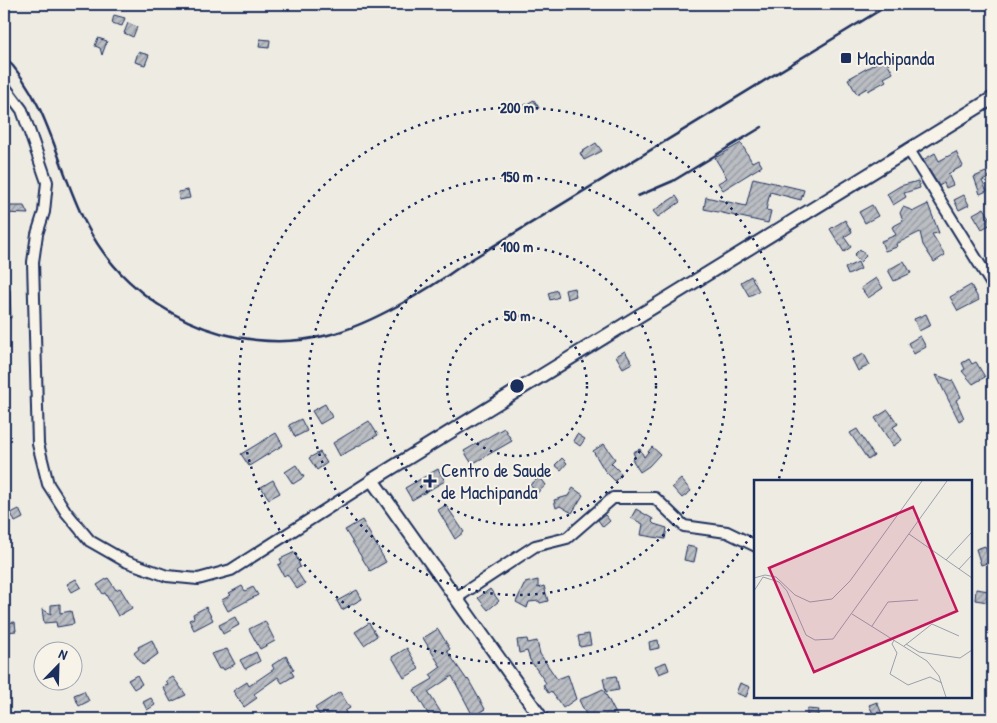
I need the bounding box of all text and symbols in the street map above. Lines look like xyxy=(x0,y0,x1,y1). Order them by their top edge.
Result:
place label: Machipanda xyxy=(857,45,935,71)
marker: Machipanda xyxy=(839,51,853,65)
text: 200 m xyxy=(500,97,534,118)
text: 150 m xyxy=(501,166,533,187)
text: 100 m xyxy=(501,236,533,257)
text: 50 m xyxy=(504,305,530,326)
centre of rings xyxy=(508,377,526,395)
place label: Centro de Saude de Machipanda xyxy=(441,457,552,505)
marker: Centro de Saude de Machipanda xyxy=(423,474,437,488)
inset map xyxy=(754,480,972,698)
north arrow xyxy=(32,640,82,690)
text: N xyxy=(56,643,71,664)

